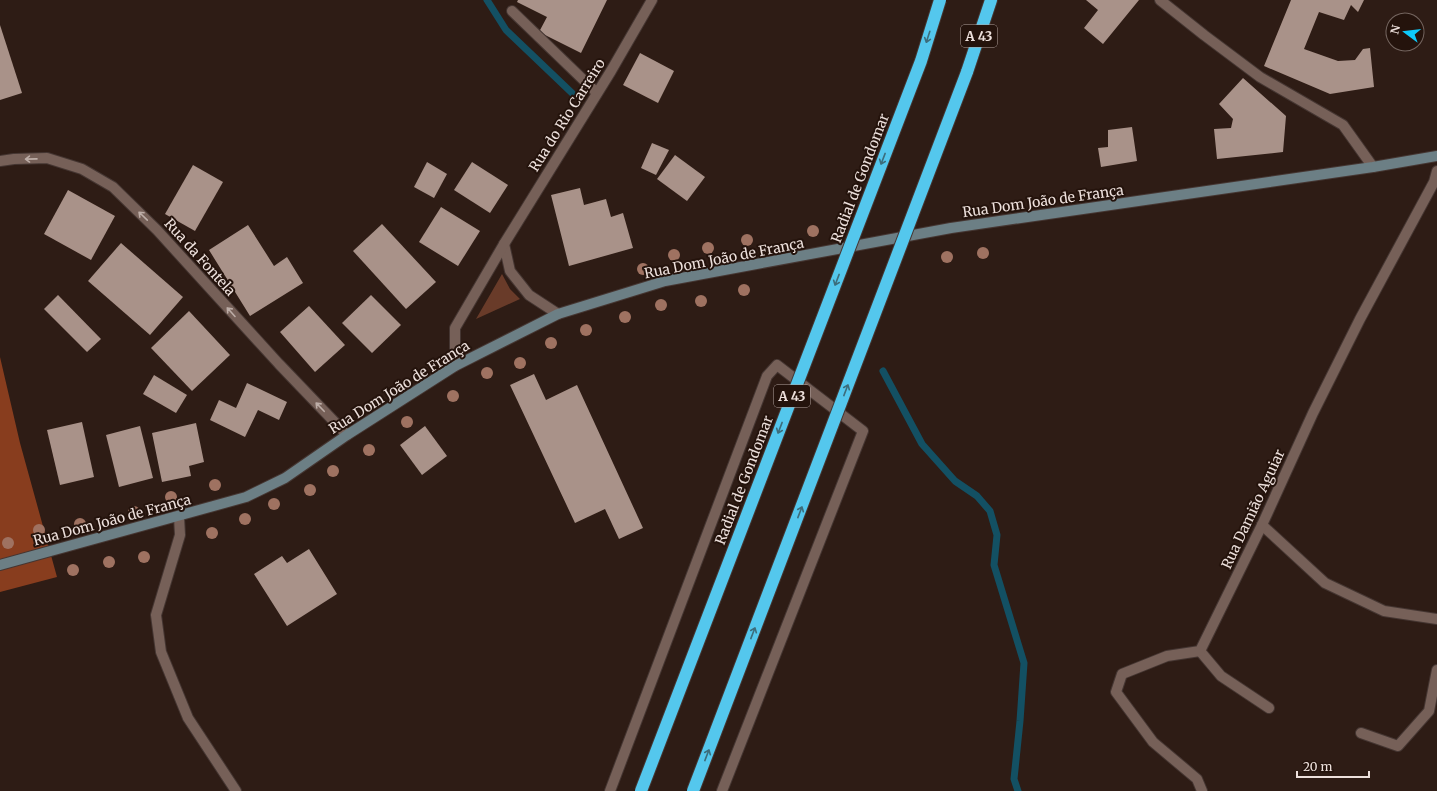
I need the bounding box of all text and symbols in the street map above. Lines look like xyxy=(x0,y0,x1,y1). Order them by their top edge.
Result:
north arrow xyxy=(1385,12,1425,52)
text: N xyxy=(1387,23,1403,35)
road number: A 43 xyxy=(961,25,997,47)
one-way arrow xyxy=(924,30,931,43)
street label: Rua do Rio Carreiro xyxy=(525,55,609,175)
street label: Radial de Gondomar xyxy=(827,111,893,245)
one-way arrow xyxy=(879,153,887,165)
one-way arrow xyxy=(25,155,38,162)
street label: Rua Dom João de França xyxy=(961,181,1125,221)
one-way arrow xyxy=(138,211,148,221)
street label: Rua da Fontela xyxy=(160,215,240,300)
street label: Rua Dom João de França xyxy=(643,234,806,282)
one-way arrow xyxy=(832,274,840,286)
one-way arrow xyxy=(227,306,236,317)
street label: Rua Dom João de França xyxy=(325,336,473,438)
road number: A 43 xyxy=(774,385,810,407)
one-way arrow xyxy=(842,385,850,397)
one-way arrow xyxy=(315,402,325,412)
street label: Radial de Gondomar xyxy=(711,413,777,547)
one-way arrow xyxy=(776,422,784,434)
street label: Rua Damião Aguiar xyxy=(1217,446,1289,572)
street label: Rua Dom João de França xyxy=(31,490,193,550)
one-way arrow xyxy=(796,506,804,518)
one-way arrow xyxy=(750,628,758,640)
one-way arrow xyxy=(703,749,711,761)
scale bar xyxy=(1297,753,1369,779)
text: 20 m xyxy=(1303,759,1332,774)

